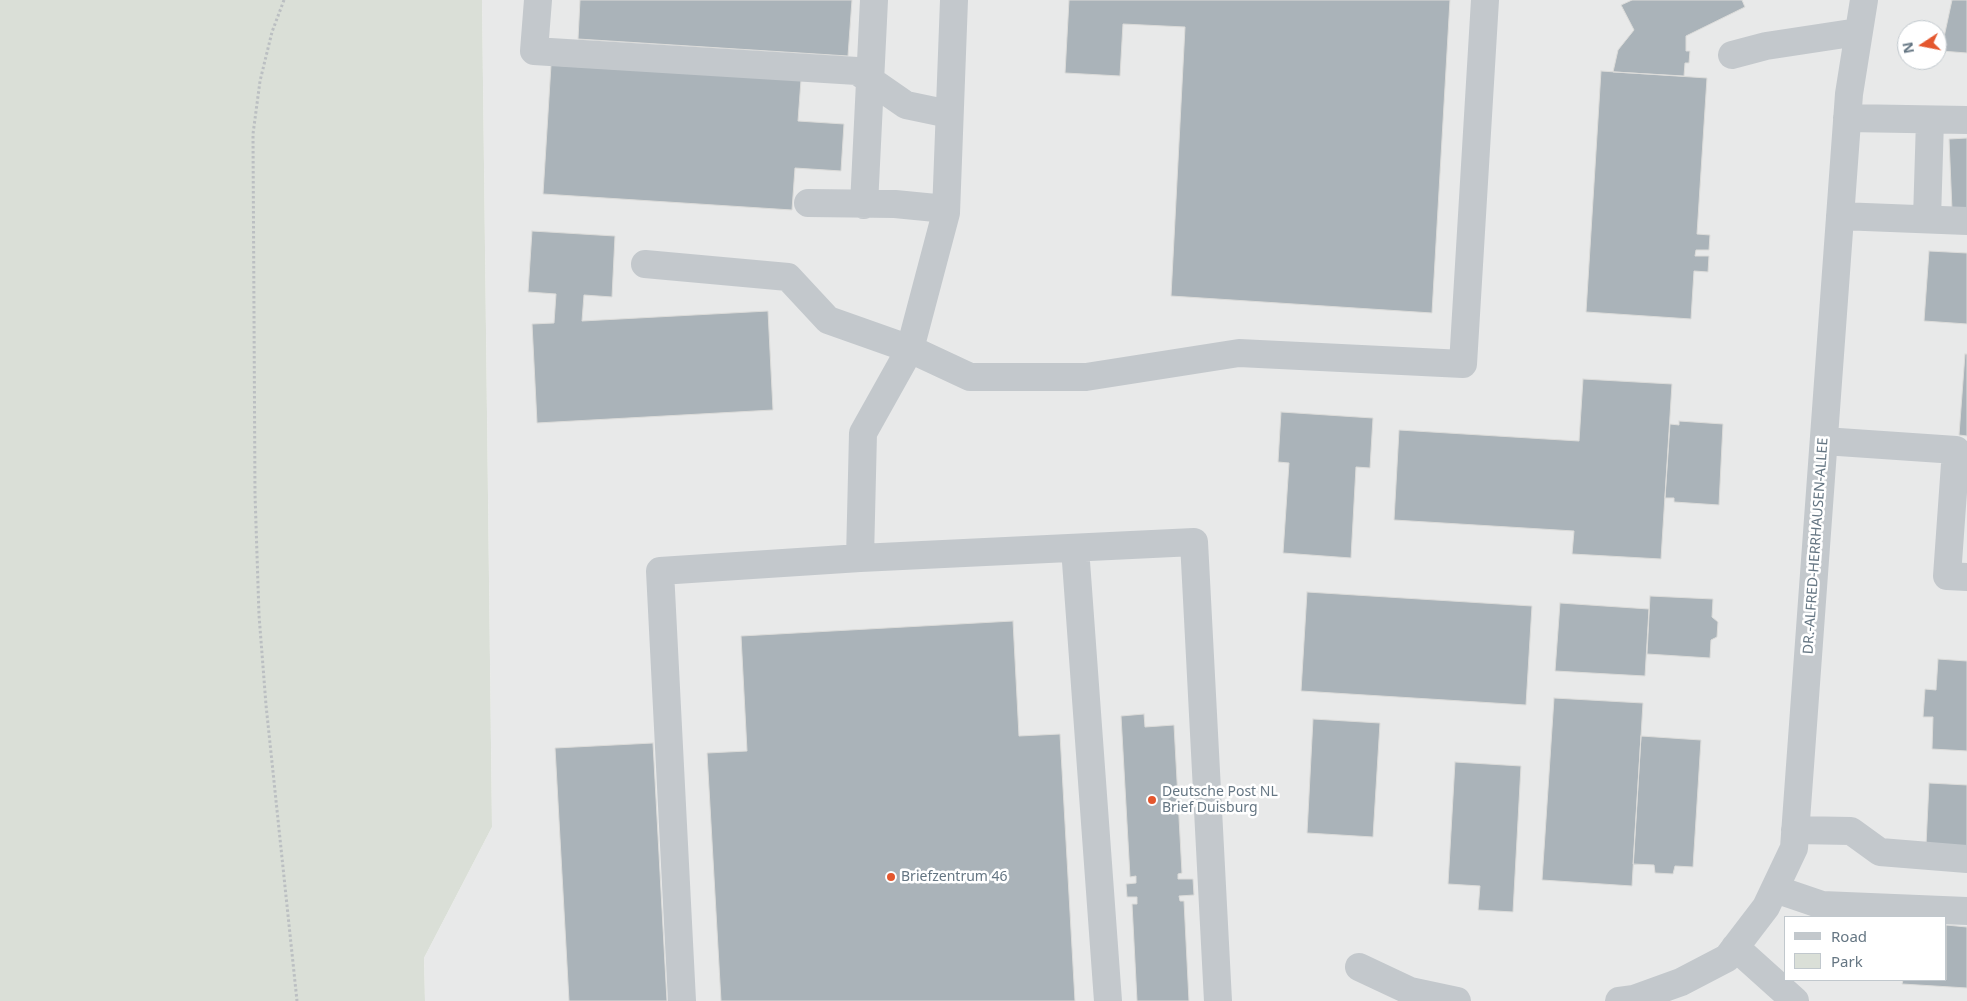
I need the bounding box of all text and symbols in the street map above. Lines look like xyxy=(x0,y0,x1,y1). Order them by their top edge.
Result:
north arrow xyxy=(1897,20,1947,70)
text: N xyxy=(1897,40,1918,55)
street label: DR.-ALFRED-HERRHAUSEN-ALLEE xyxy=(1800,437,1832,655)
place label: Deutsche Post NL Brief Duisburg xyxy=(1162,784,1278,816)
marker: Deutsche Post NL Brief Duisburg xyxy=(1146,794,1158,806)
place label: Briefzentrum 46 xyxy=(901,869,1008,885)
marker: Briefzentrum 46 xyxy=(885,871,897,883)
legend xyxy=(1784,916,1947,981)
text: Road xyxy=(1831,926,1867,946)
text: Park xyxy=(1831,951,1863,971)

